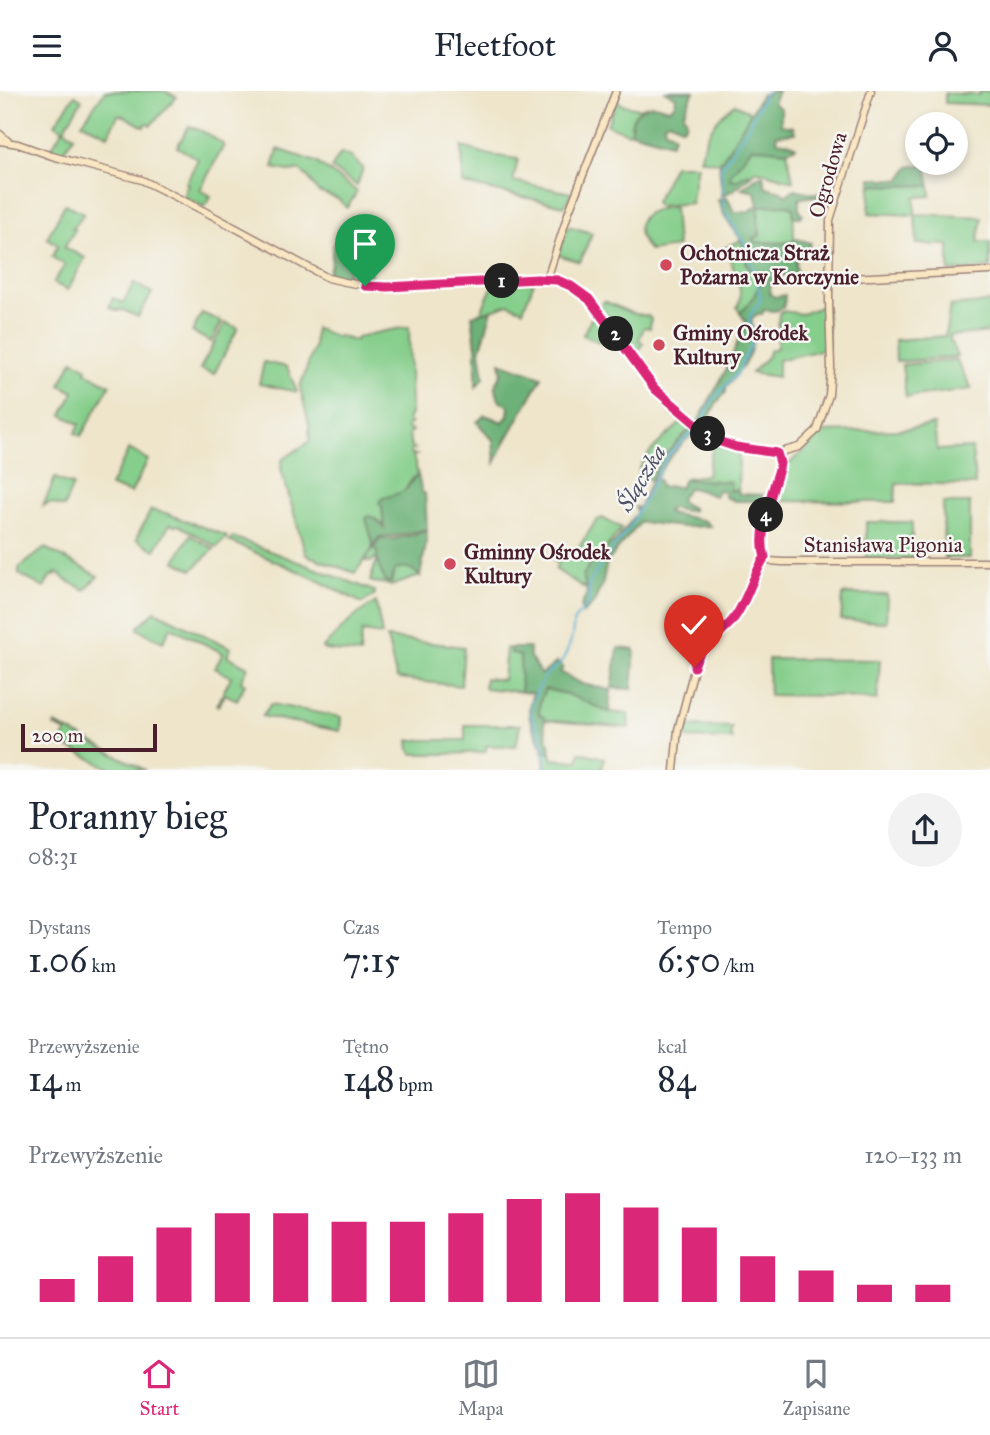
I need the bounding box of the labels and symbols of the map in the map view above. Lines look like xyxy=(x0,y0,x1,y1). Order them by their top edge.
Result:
street label: Ogrodowa xyxy=(803,129,853,221)
pin xyxy=(335,214,395,286)
place label: Ochotnicza Straż Pożarna w Korczynie xyxy=(680,240,859,290)
marker: Ochotnicza Straż Pożarna w Korczynie xyxy=(658,257,674,273)
pin: 1 xyxy=(484,263,520,299)
pin: 2 xyxy=(598,317,634,351)
place label: Gminy Ośrodek Kultury xyxy=(673,320,810,370)
marker: Gminy Ośrodek Kultury xyxy=(651,337,667,353)
pin: 3 xyxy=(690,417,726,451)
water label: Ślączka xyxy=(609,439,672,517)
pin: 4 xyxy=(748,497,784,533)
street label: Stanisława Pigonia xyxy=(803,532,963,558)
place label: Gminny Ośrodek Kultury xyxy=(464,539,612,589)
marker: Gminny Ośrodek Kultury xyxy=(442,556,458,572)
pin xyxy=(664,595,724,667)
scale bar xyxy=(21,721,158,753)

